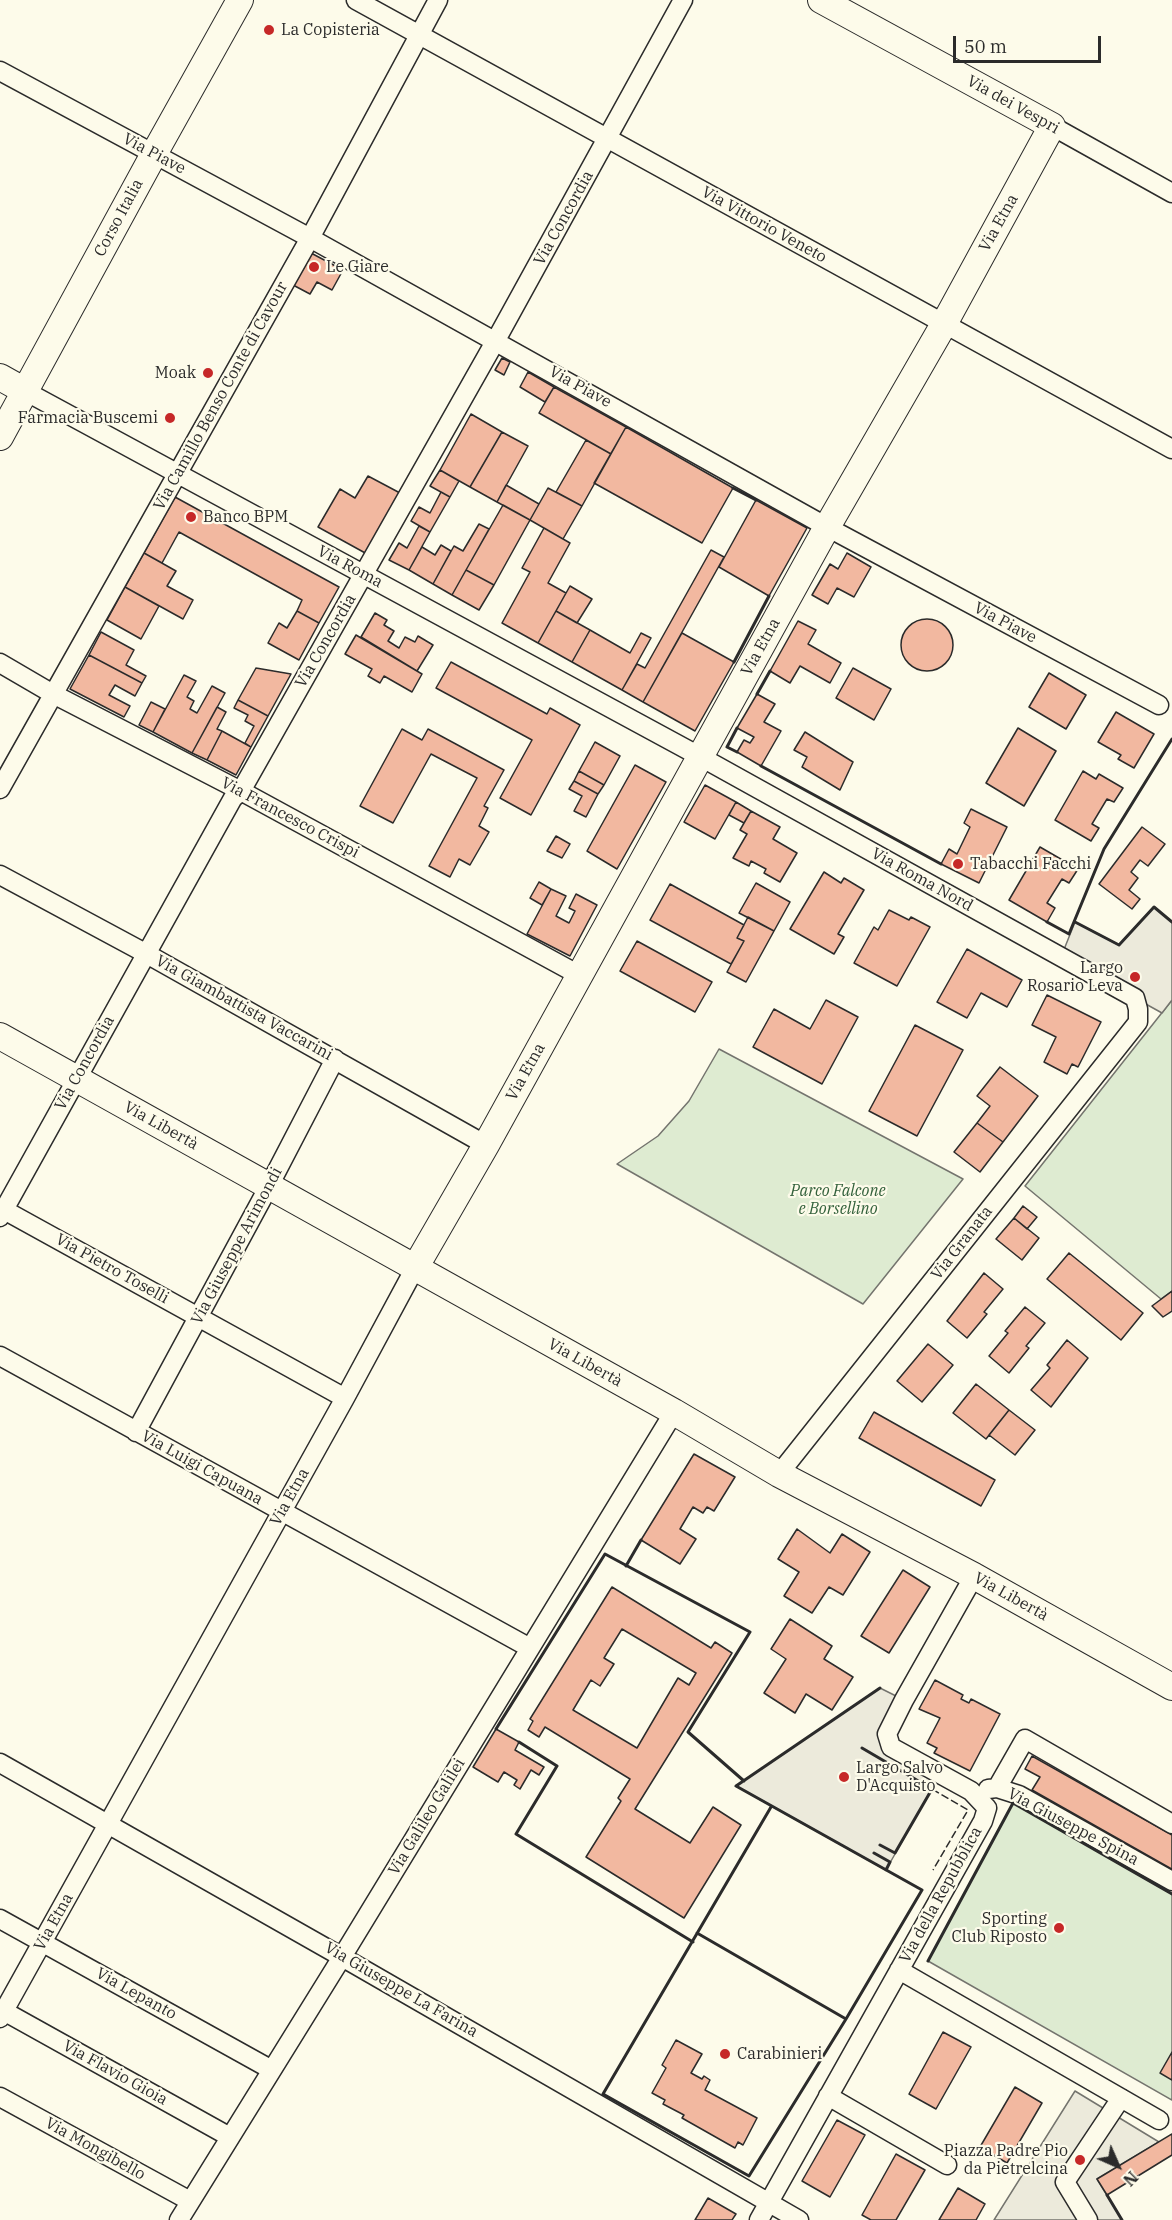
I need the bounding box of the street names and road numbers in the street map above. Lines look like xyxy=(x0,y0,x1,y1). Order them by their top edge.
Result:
street label: Via dei Vespri xyxy=(963,72,1063,138)
street label: Via Piave xyxy=(119,129,189,179)
street label: Via Concordia xyxy=(530,167,598,269)
street label: Corso Italia xyxy=(90,176,148,260)
street label: Via Vittorio Veneto xyxy=(698,183,830,267)
street label: Via Etna xyxy=(975,191,1023,255)
street label: Via Camillo Benso Conte di Cavour xyxy=(150,278,292,514)
street label: Via Piave xyxy=(545,362,615,412)
street label: Via Roma xyxy=(314,542,386,592)
street label: Via Concordia xyxy=(291,591,361,691)
street label: Via Piave xyxy=(970,598,1040,648)
street label: Via Etna xyxy=(737,615,785,679)
street label: Via Francesco Crispi xyxy=(218,773,362,863)
street label: Via Roma Nord xyxy=(868,844,976,916)
street label: Via Giambattista Vaccarini xyxy=(152,951,336,1065)
street label: Via Concordia xyxy=(51,1012,119,1114)
street label: Via Etna xyxy=(502,1040,550,1104)
street label: Via Libertà xyxy=(120,1098,202,1154)
street label: Via Giuseppe Arimondi xyxy=(187,1164,287,1328)
street label: Via Granata xyxy=(927,1202,997,1284)
street label: Via Pietro Toselli xyxy=(52,1230,172,1308)
street label: Via Libertà xyxy=(544,1335,626,1391)
street label: Via Luigi Capuana xyxy=(138,1427,266,1509)
street label: Via Etna xyxy=(266,1465,314,1529)
street label: Via Libertà xyxy=(970,1569,1052,1625)
street label: Via Galileo Galilei xyxy=(385,1755,469,1879)
street label: Via Giuseppe Spina xyxy=(1004,1784,1142,1870)
street label: Via della Repubblica xyxy=(896,1823,986,1967)
street label: Via Etna xyxy=(30,1890,78,1954)
street label: Via Giuseppe La Farina xyxy=(321,1938,481,2042)
street label: Via Lepanto xyxy=(92,1964,180,2024)
street label: Via Flavio Gioia xyxy=(59,2036,171,2110)
street label: Via Mongibello xyxy=(42,2114,148,2184)

